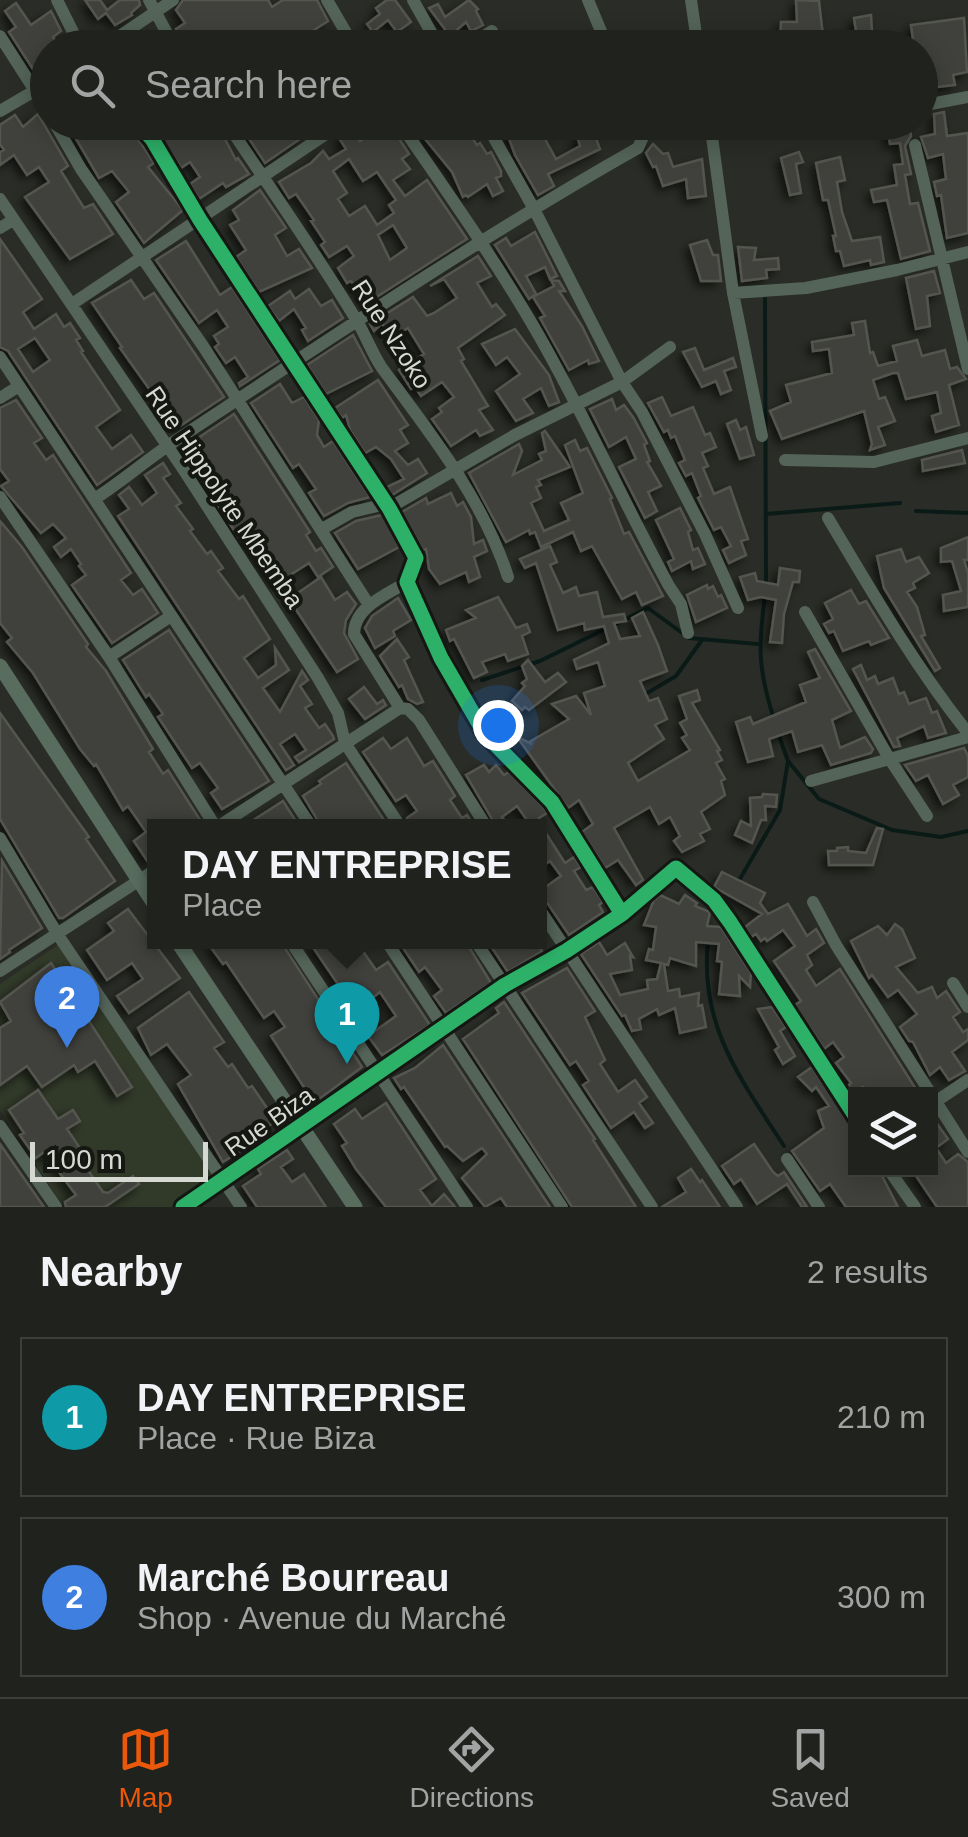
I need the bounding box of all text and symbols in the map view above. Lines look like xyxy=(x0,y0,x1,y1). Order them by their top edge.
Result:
search box xyxy=(30,30,938,140)
icon: search xyxy=(65,58,120,113)
text: Search here xyxy=(145,64,352,106)
street label: Rue Nzoko xyxy=(347,275,437,393)
street label: Rue Hippolyte Mbemba xyxy=(140,381,310,613)
your location xyxy=(473,700,524,751)
popup xyxy=(147,819,547,949)
text: DAY ENTREPRISE xyxy=(182,844,512,886)
text: Place xyxy=(182,887,262,923)
pin: 2 xyxy=(34,966,100,1048)
pin: 1 xyxy=(314,982,380,1064)
street label: Rue Biza xyxy=(219,1080,319,1162)
map controls xyxy=(848,1087,938,1177)
button: layers xyxy=(848,1087,938,1177)
scale bar xyxy=(30,1137,208,1182)
text: 100 m xyxy=(45,1144,123,1175)
text: Nearby xyxy=(40,1248,182,1295)
text: 2 results xyxy=(807,1254,928,1290)
text: DAY ENTREPRISE xyxy=(137,1377,466,1419)
text: 1 xyxy=(66,1399,83,1435)
text: 210 m xyxy=(837,1399,926,1435)
text: Place · Rue Biza xyxy=(137,1420,375,1456)
text: Marché Bourreau xyxy=(137,1557,450,1599)
text: 2 xyxy=(66,1579,83,1615)
text: 300 m xyxy=(837,1579,926,1615)
text: Shop · Avenue du Marché xyxy=(137,1600,506,1636)
tab: Map xyxy=(118,1722,173,1814)
tab: Directions xyxy=(410,1722,534,1814)
tab: Saved xyxy=(770,1722,850,1814)

